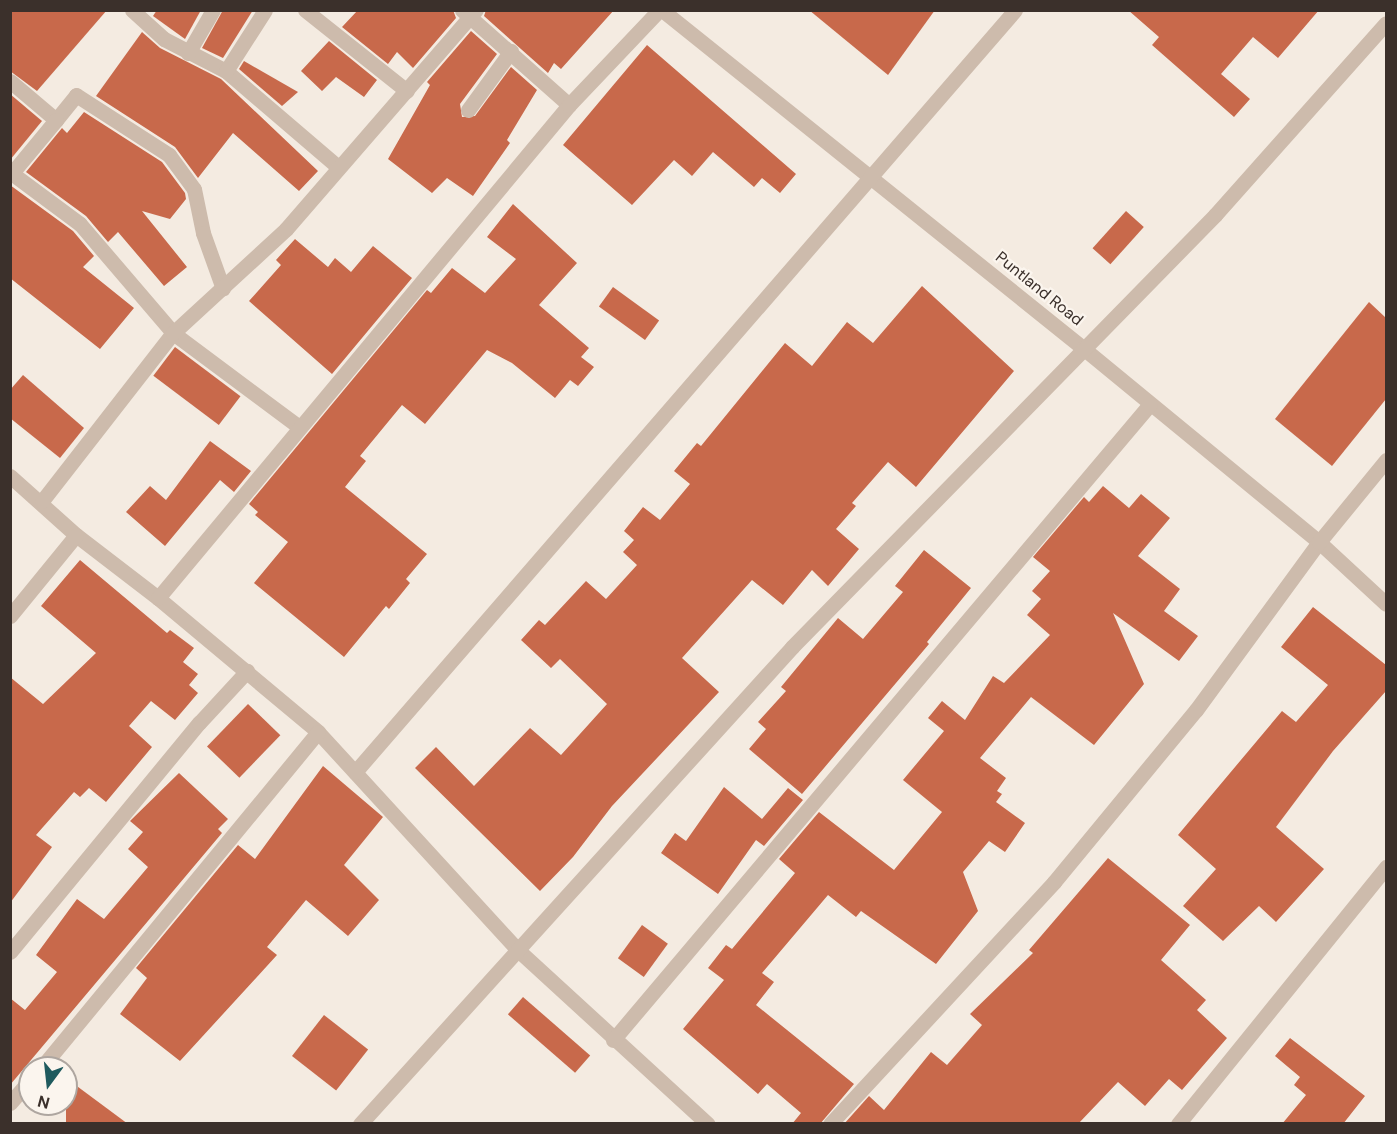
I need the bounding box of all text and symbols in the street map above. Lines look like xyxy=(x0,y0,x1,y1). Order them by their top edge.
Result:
street label: Puntland Road xyxy=(991,248,1087,330)
north arrow xyxy=(18,1056,78,1116)
text: N xyxy=(35,1090,52,1114)

